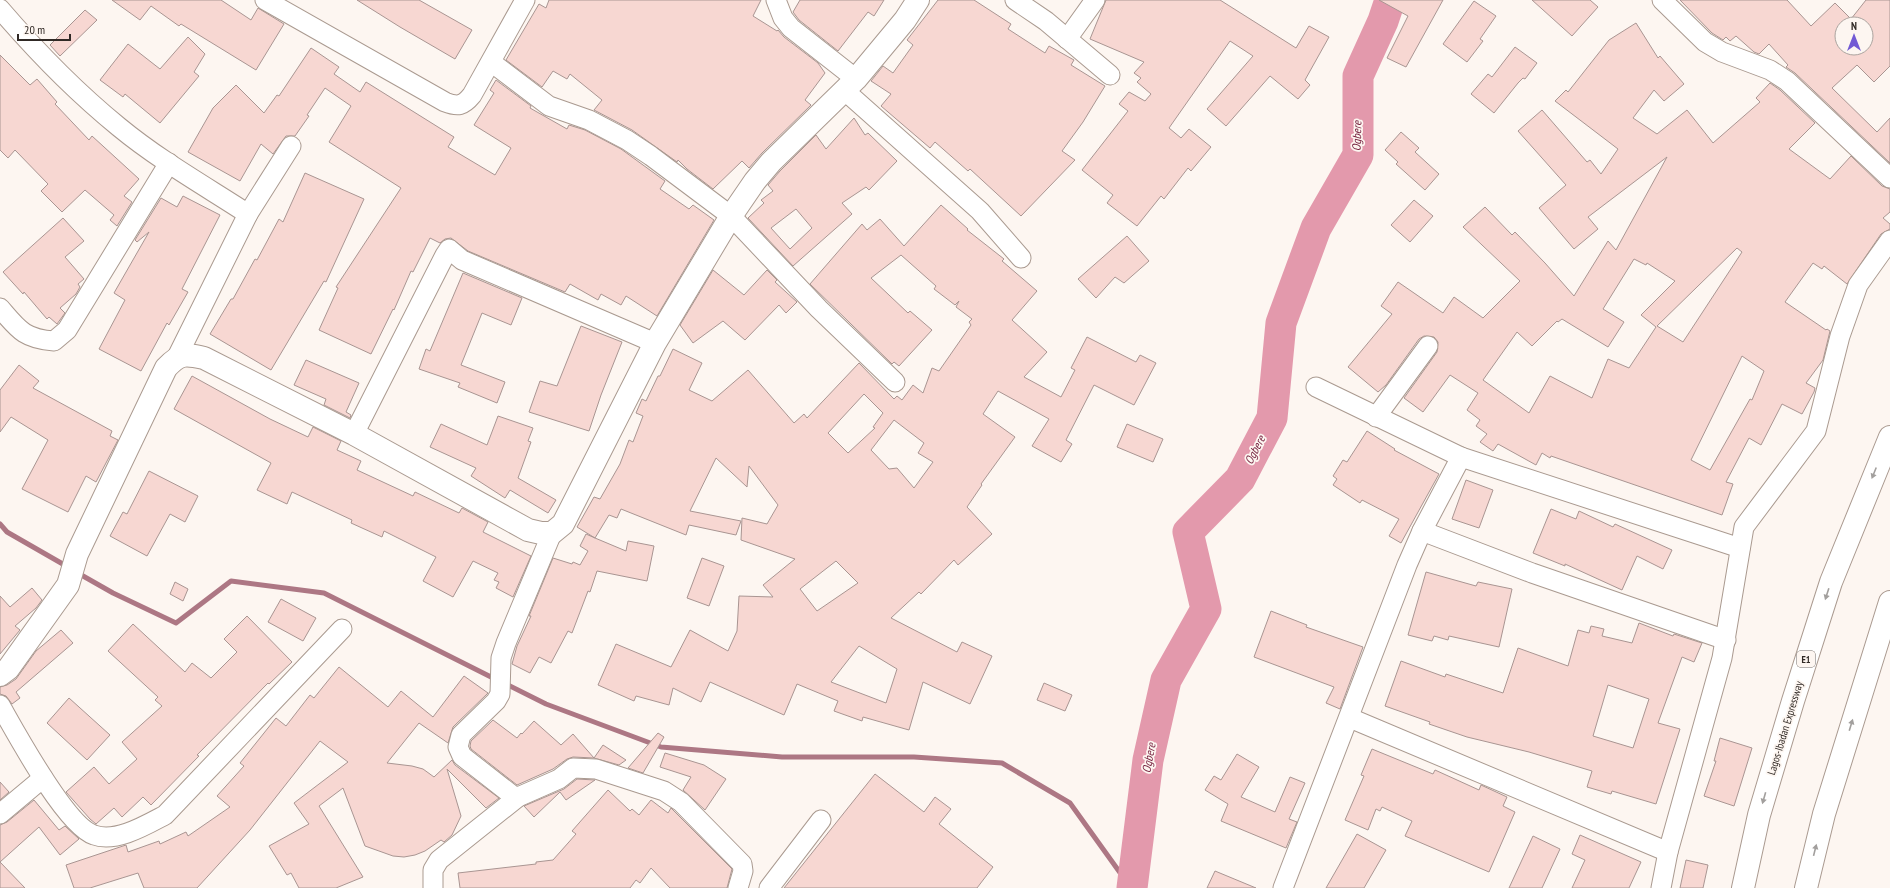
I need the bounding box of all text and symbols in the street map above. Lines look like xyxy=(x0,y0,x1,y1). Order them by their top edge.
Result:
scale bar xyxy=(18,16,70,42)
north arrow xyxy=(1834,16,1874,56)
text: N xyxy=(1851,19,1857,33)
text: 20 m xyxy=(24,22,45,37)
water label: Ogbere xyxy=(1348,120,1365,151)
water label: Ogbere xyxy=(1241,432,1269,467)
one-way arrow xyxy=(1871,467,1877,479)
one-way arrow xyxy=(1824,588,1830,600)
road number: E1 xyxy=(1797,651,1815,667)
street label: Lagos-Ibadan Expressway xyxy=(1764,679,1806,777)
one-way arrow xyxy=(1848,719,1854,731)
water label: Ogbere xyxy=(1139,741,1159,774)
one-way arrow xyxy=(1761,793,1767,805)
one-way arrow xyxy=(1813,844,1819,856)

